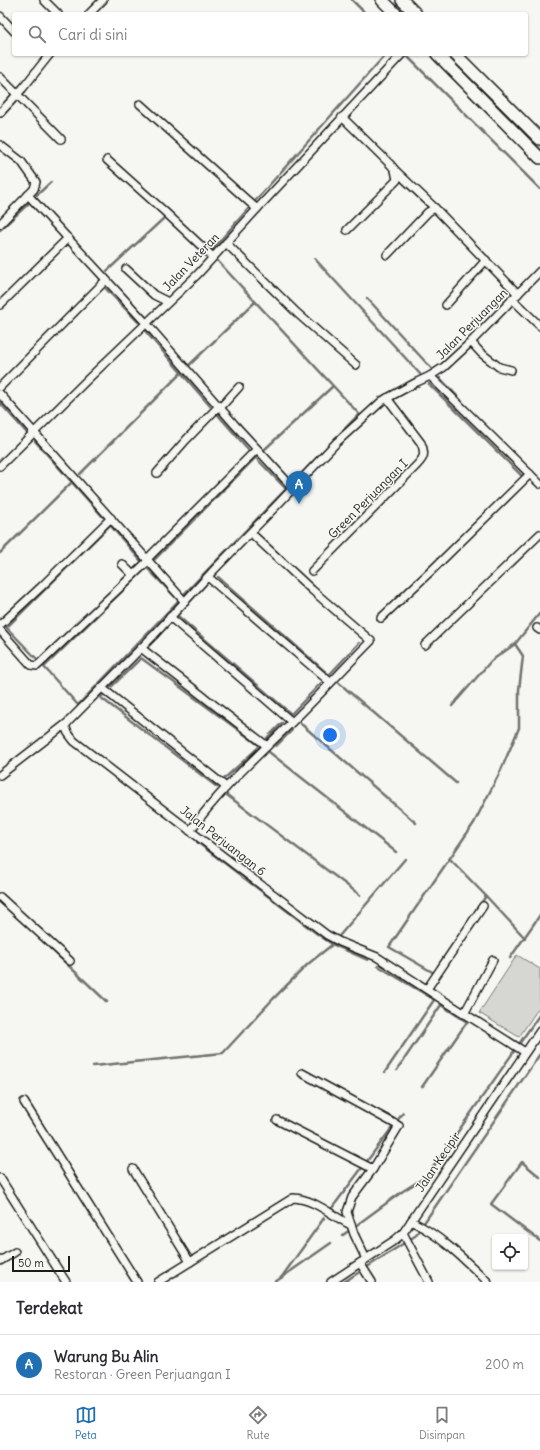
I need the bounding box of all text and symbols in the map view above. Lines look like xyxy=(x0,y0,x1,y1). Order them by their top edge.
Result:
search box xyxy=(12,12,528,56)
icon: search xyxy=(26,23,48,45)
text: Cari di sini xyxy=(58,25,127,44)
street label: Jalan Veteran xyxy=(159,230,222,294)
street label: Jalan Perjuangan xyxy=(433,285,510,362)
street label: Green Perjuangan I xyxy=(325,456,410,541)
pin: A xyxy=(286,471,312,504)
your location xyxy=(320,725,340,745)
street label: Jalan Perjuangan 6 xyxy=(178,803,269,879)
street label: Jalan Kecipir xyxy=(412,1129,463,1195)
map controls xyxy=(492,1234,528,1270)
button: locate xyxy=(492,1234,528,1270)
scale bar xyxy=(12,1254,70,1273)
text: 50 m xyxy=(18,1256,44,1270)
text: Terdekat xyxy=(16,1297,83,1319)
text: Warung Bu Alin xyxy=(54,1347,158,1366)
text: A xyxy=(25,1356,33,1373)
text: 200 m xyxy=(485,1356,524,1373)
text: Restoran · Green Perjuangan I xyxy=(54,1366,231,1383)
tab: Peta xyxy=(75,1404,97,1442)
tab: Rute xyxy=(246,1404,269,1442)
tab: Disimpan xyxy=(419,1404,465,1442)

